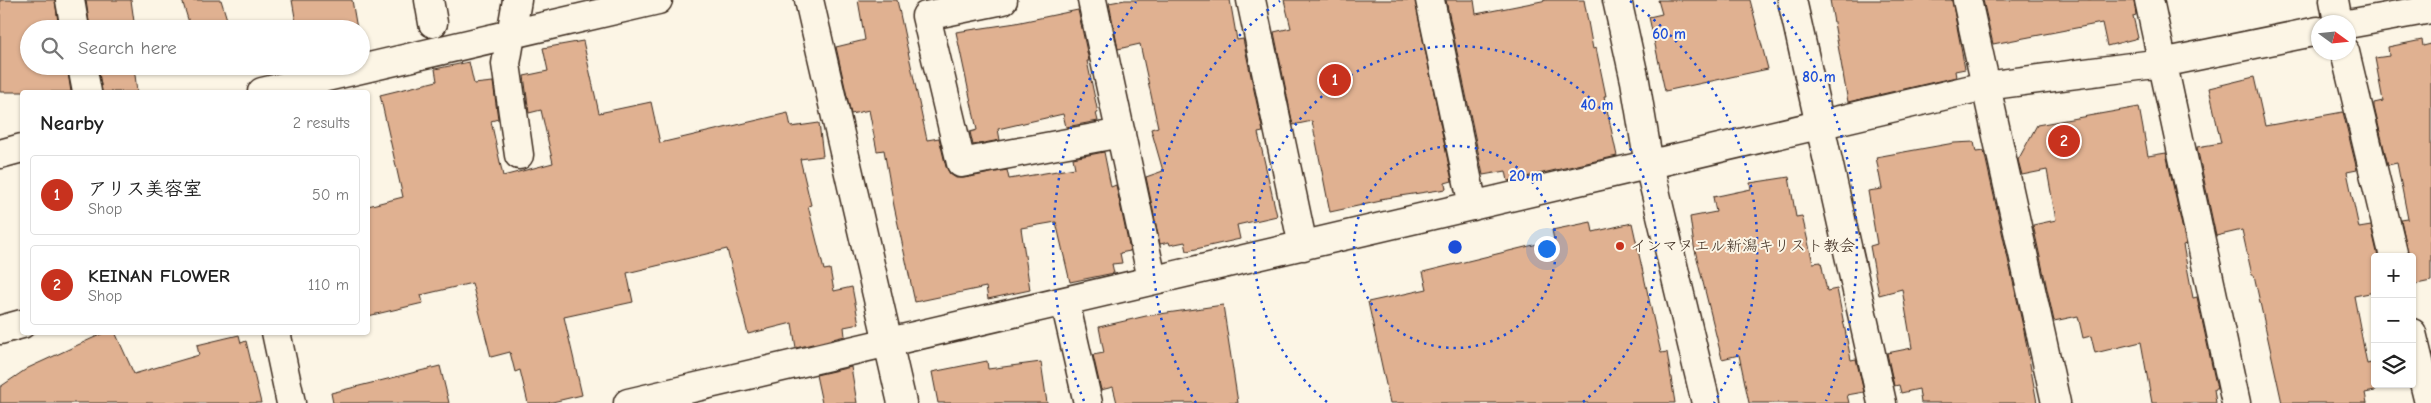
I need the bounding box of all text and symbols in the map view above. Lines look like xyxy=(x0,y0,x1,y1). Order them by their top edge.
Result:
north arrow xyxy=(2311,15,2356,60)
search box xyxy=(20,20,370,75)
text: 60 m xyxy=(1652,25,1686,43)
icon: search xyxy=(38,34,66,62)
text: Search here xyxy=(78,37,177,59)
pin: 1 xyxy=(1319,61,1351,99)
text: 80 m xyxy=(1802,68,1836,86)
text: 40 m xyxy=(1581,96,1614,114)
text: Nearby xyxy=(40,111,104,135)
text: 2 results xyxy=(293,114,350,132)
pin: 2 xyxy=(2048,122,2080,160)
text: 20 m xyxy=(1509,167,1543,185)
text: アリス美容室 xyxy=(88,178,202,200)
text: 1 xyxy=(54,186,60,204)
text: 50 m xyxy=(312,186,349,204)
text: Shop xyxy=(88,200,122,218)
your location xyxy=(1534,236,1560,262)
place label: インマヌエル新潟キリスト教会 xyxy=(1630,237,1855,255)
centre of rings xyxy=(1446,238,1464,256)
marker: インマヌエル新潟キリスト教会 xyxy=(1614,240,1626,252)
map controls xyxy=(2371,253,2416,388)
button: + xyxy=(2371,253,2416,298)
text: KEINAN FLOWER xyxy=(88,265,230,287)
text: 2 xyxy=(53,276,61,294)
text: 110 m xyxy=(308,276,349,294)
text: Shop xyxy=(88,287,122,305)
button: − xyxy=(2371,298,2416,343)
button: layers xyxy=(2371,343,2416,388)

